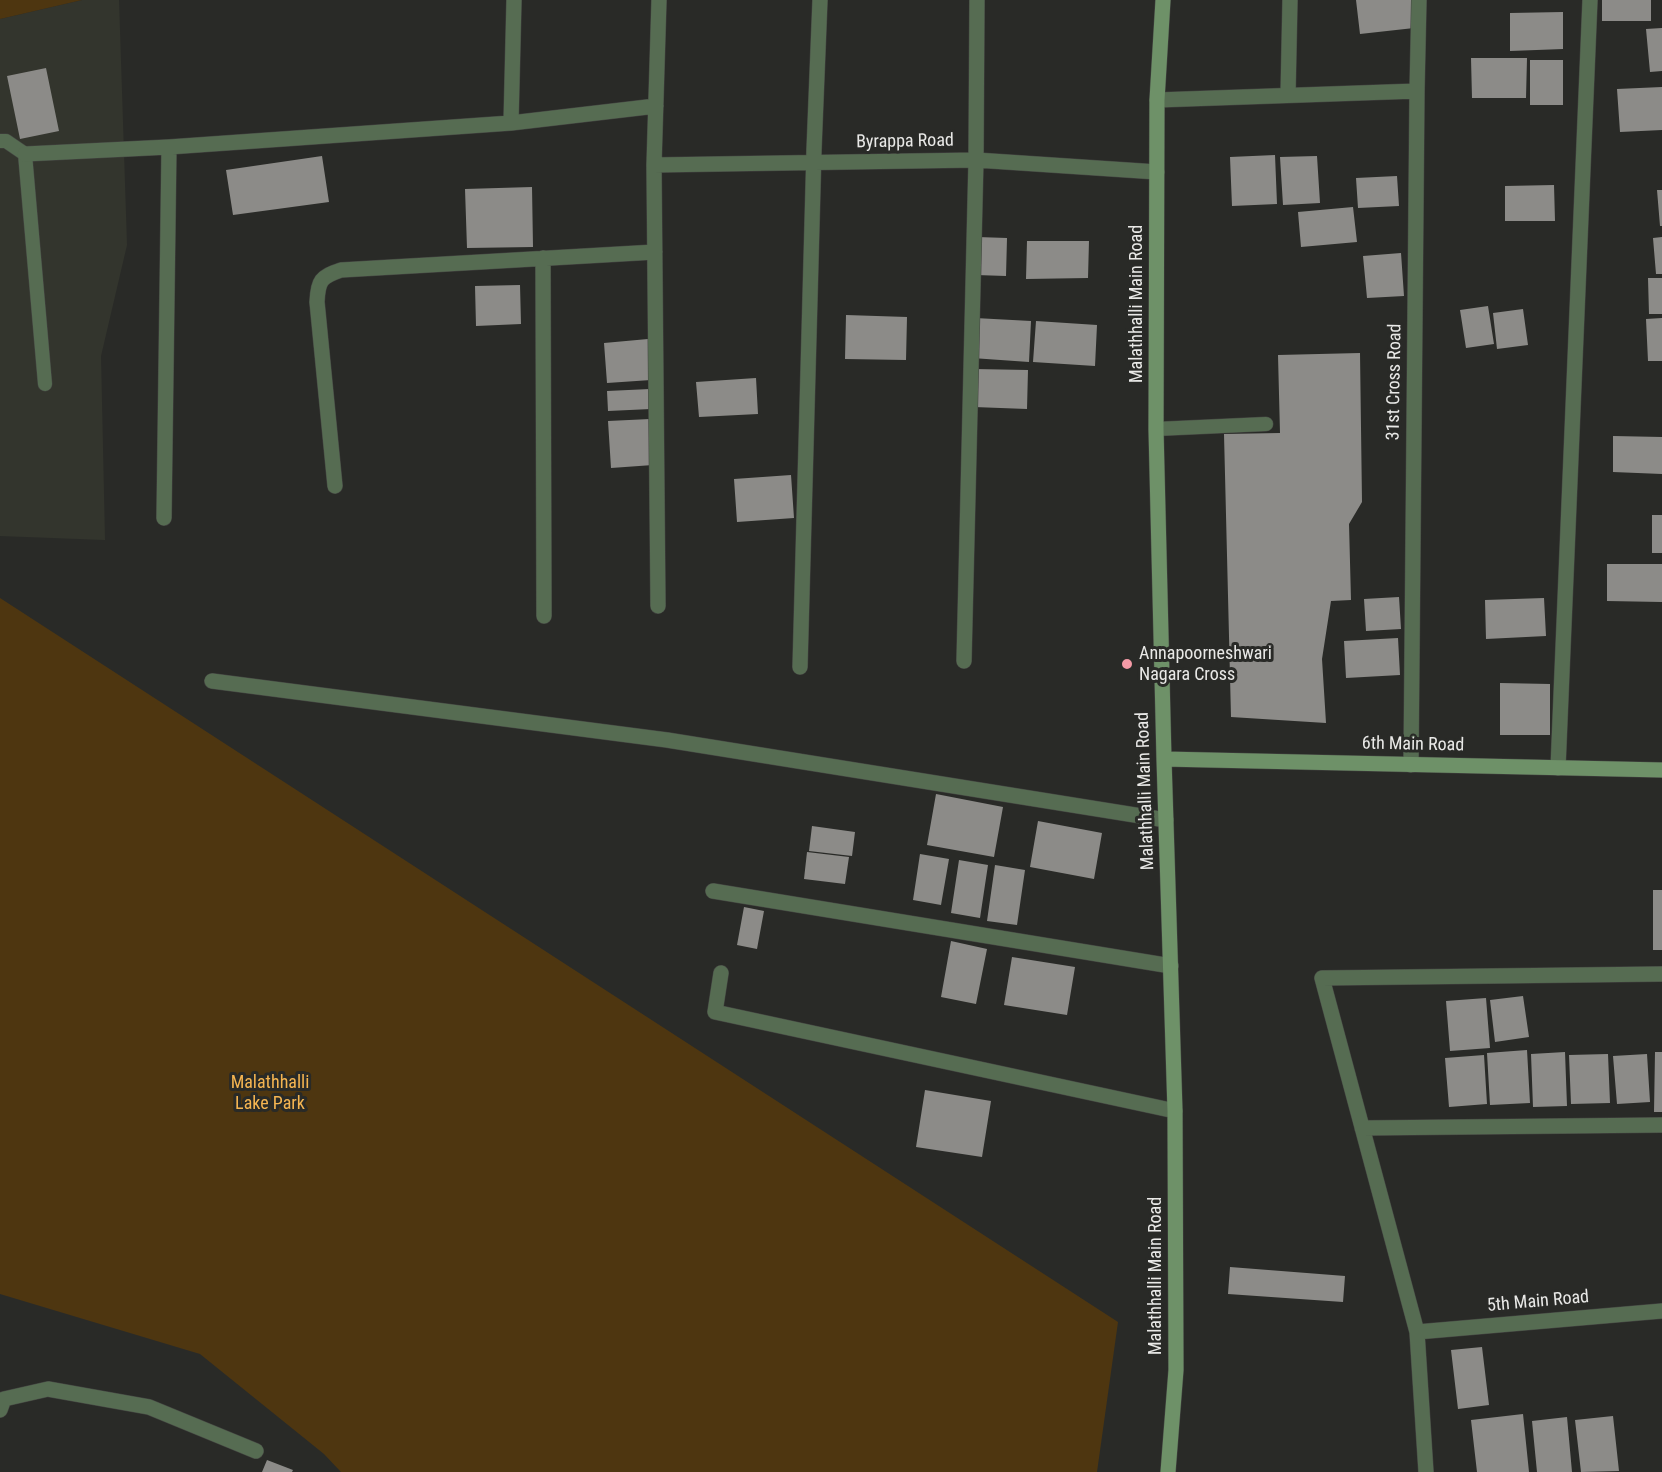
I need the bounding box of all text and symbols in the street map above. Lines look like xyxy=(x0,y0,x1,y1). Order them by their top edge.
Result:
street label: Byrappa Road xyxy=(856,130,954,154)
street label: Malathhalli Main Road xyxy=(1126,225,1148,383)
street label: 31st Cross Road xyxy=(1383,323,1407,441)
place label: Annapoorneshwari Nagara Cross xyxy=(1139,643,1272,686)
marker: Annapoorneshwari Nagara Cross xyxy=(1120,657,1134,671)
street label: Malathhalli Main Road xyxy=(1132,712,1160,870)
street label: 6th Main Road xyxy=(1362,733,1464,757)
park label: Malathhalli Lake Park xyxy=(231,1072,309,1114)
street label: Malathhalli Main Road xyxy=(1145,1197,1167,1355)
street label: 5th Main Road xyxy=(1486,1287,1590,1317)

